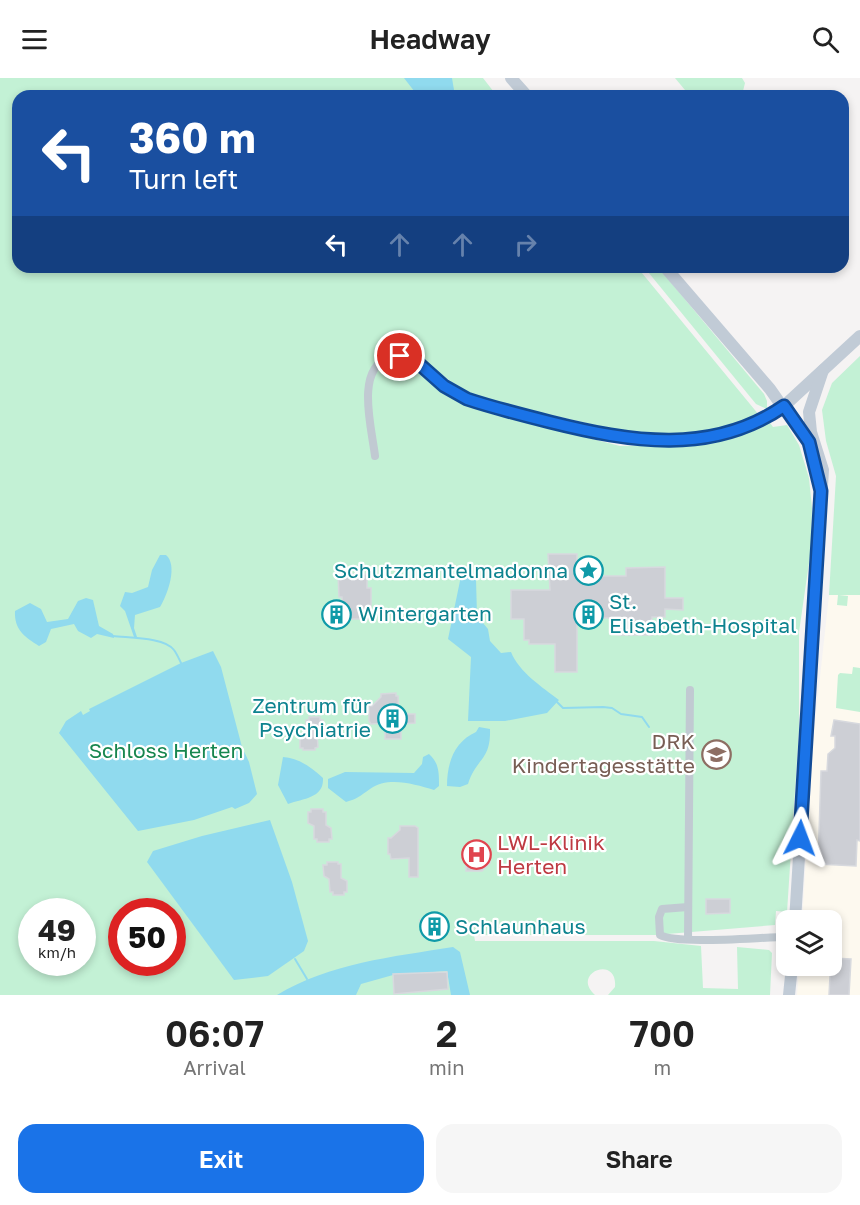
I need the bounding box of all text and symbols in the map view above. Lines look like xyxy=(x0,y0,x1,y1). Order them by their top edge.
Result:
icon: menu xyxy=(18,23,51,56)
text: Headway xyxy=(369,23,491,55)
icon: search xyxy=(809,23,842,56)
text: 360 m xyxy=(129,112,256,162)
icon: left xyxy=(30,114,108,192)
text: Turn left xyxy=(129,163,238,195)
icon: left xyxy=(320,228,353,261)
icon: ahead xyxy=(383,228,416,261)
icon: ahead xyxy=(446,228,479,261)
icon: right xyxy=(509,228,542,261)
pin xyxy=(374,330,425,381)
icon: arrive xyxy=(383,339,416,372)
place icon: Schutzmantelmadonna xyxy=(573,555,605,587)
place label: Schutzmantelmadonna xyxy=(334,557,568,583)
place label: St. Elisabeth-Hospital xyxy=(609,588,797,638)
building icon: Wintergarten xyxy=(321,598,353,630)
building icon: St. Elisabeth-Hospital xyxy=(572,598,604,630)
place label: Wintergarten xyxy=(358,600,492,626)
place label: Zentrum für Psychiatrie xyxy=(252,692,371,742)
building icon: Zentrum für Psychiatrie xyxy=(376,702,408,734)
place label: DRK Kindertagesstätte xyxy=(512,728,695,778)
park label: Schloss Herten xyxy=(89,737,243,763)
school or university icon: DRK Kindertagesstätte xyxy=(700,738,732,770)
position arrow xyxy=(768,806,832,870)
place label: LWL-Klinik Herten xyxy=(497,829,605,879)
hospital icon: LWL-Klinik Herten xyxy=(460,839,492,871)
speed limit sign: 50 xyxy=(108,898,186,976)
map controls xyxy=(776,910,842,976)
button: layers xyxy=(776,910,842,976)
building icon: Schlaunhaus xyxy=(418,911,450,943)
text: 49 xyxy=(38,912,76,948)
place label: Schlaunhaus xyxy=(455,913,586,939)
text: km/h xyxy=(38,943,76,961)
text: 06:07 xyxy=(165,1012,264,1055)
text: 2 xyxy=(436,1012,458,1055)
text: 700 xyxy=(630,1012,695,1055)
text: Arrival xyxy=(183,1055,246,1079)
text: min xyxy=(429,1055,464,1079)
text: m xyxy=(653,1055,671,1079)
button: Exit xyxy=(18,1124,424,1193)
button: Share xyxy=(436,1124,842,1193)

